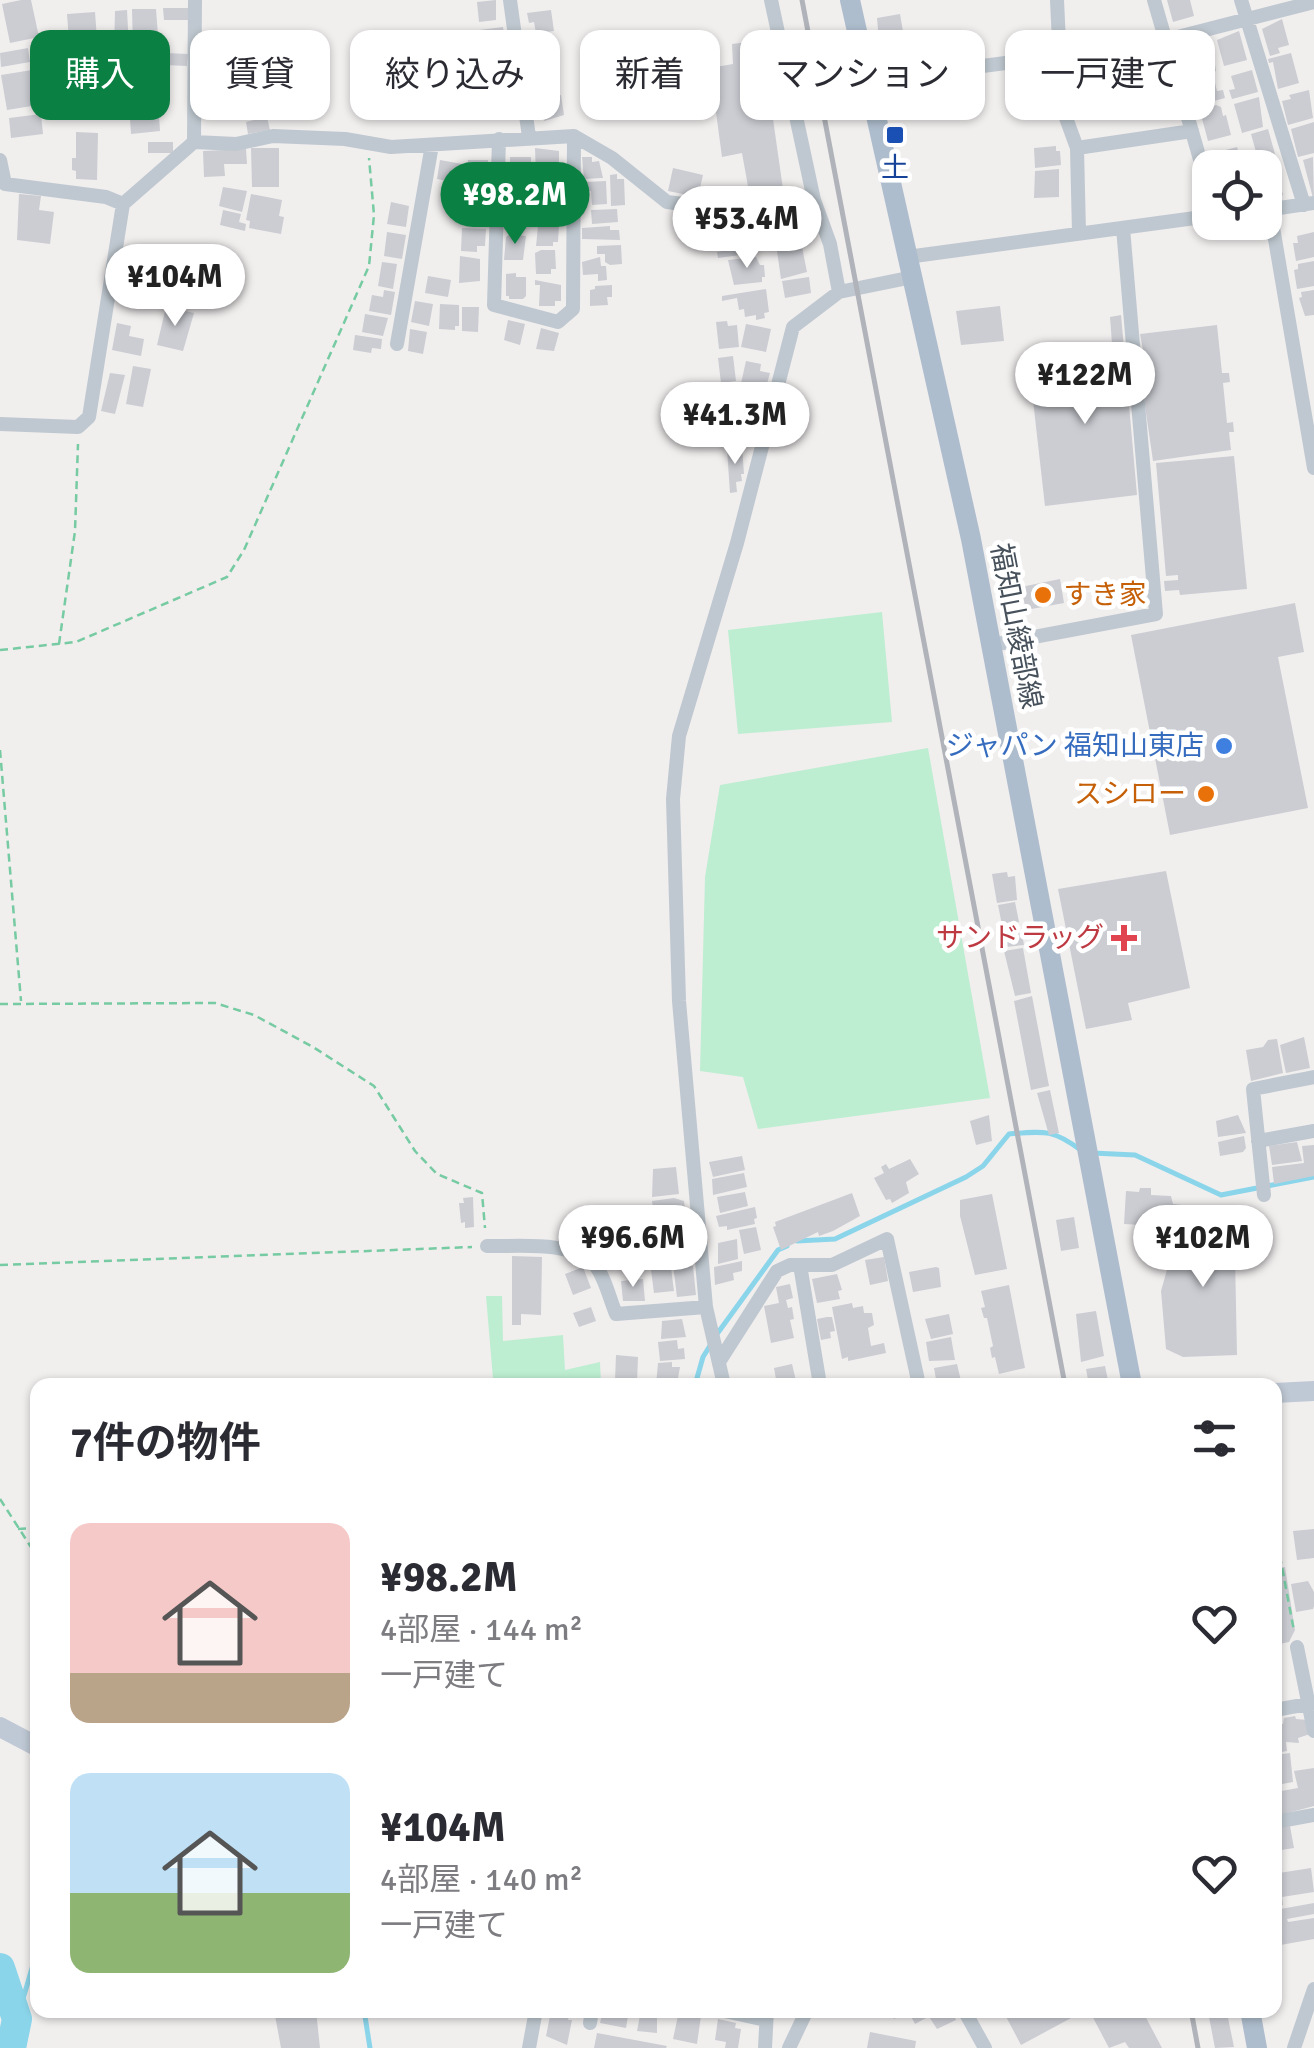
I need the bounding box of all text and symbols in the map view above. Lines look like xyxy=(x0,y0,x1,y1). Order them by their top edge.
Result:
chip: 購入 xyxy=(30,30,170,120)
chip: 賃貸 xyxy=(190,30,330,120)
chip: 絞り込み xyxy=(350,30,560,120)
chip: 新着 xyxy=(580,30,720,120)
chip: マンション xyxy=(740,30,985,120)
chip: 一戸建て xyxy=(1005,30,1215,120)
marker: 土 xyxy=(884,124,906,146)
map controls xyxy=(1192,150,1282,240)
button: locate xyxy=(1192,150,1282,240)
place label: 土 xyxy=(881,151,909,185)
pin: ¥98.2M xyxy=(434,162,596,247)
text: ¥98.2M xyxy=(463,175,567,214)
pin: ¥53.4M xyxy=(666,186,828,271)
text: ¥53.4M xyxy=(695,199,799,238)
pin: ¥104M xyxy=(105,244,245,329)
text: ¥104M xyxy=(127,257,223,296)
pin: ¥122M xyxy=(1015,342,1155,427)
text: ¥122M xyxy=(1037,355,1133,394)
pin: ¥41.3M xyxy=(654,382,816,467)
text: ¥41.3M xyxy=(683,395,787,434)
street label: 福知山綾部線 xyxy=(983,540,1049,712)
place label: すき家 xyxy=(1063,578,1147,612)
marker: すき家 xyxy=(1032,584,1054,606)
place label: ジャパン 福知山東店 xyxy=(946,729,1204,763)
marker: ジャパン 福知山東店 xyxy=(1213,735,1235,757)
place label: スシロー xyxy=(1074,777,1186,811)
marker: スシロー xyxy=(1195,783,1217,805)
place label: サンドラッグ xyxy=(936,921,1104,955)
marker: サンドラッグ xyxy=(1113,927,1135,949)
pin: ¥96.6M xyxy=(552,1205,714,1290)
pin: ¥102M xyxy=(1133,1205,1273,1290)
text: ¥96.6M xyxy=(581,1218,685,1257)
text: ¥102M xyxy=(1155,1218,1251,1257)
icon: filters xyxy=(1187,1411,1242,1466)
text: 7件の物件 xyxy=(70,1418,261,1469)
text: ¥98.2M xyxy=(380,1552,518,1603)
icon: home xyxy=(150,1563,270,1683)
icon: heart xyxy=(1187,1596,1242,1651)
text: 4部屋 · 144 m² xyxy=(380,1610,583,1649)
text: 一戸建て xyxy=(380,1656,508,1695)
text: ¥104M xyxy=(380,1802,506,1853)
icon: home xyxy=(150,1813,270,1933)
icon: heart xyxy=(1187,1846,1242,1901)
text: 4部屋 · 140 m² xyxy=(380,1860,583,1899)
text: 一戸建て xyxy=(380,1906,508,1945)

